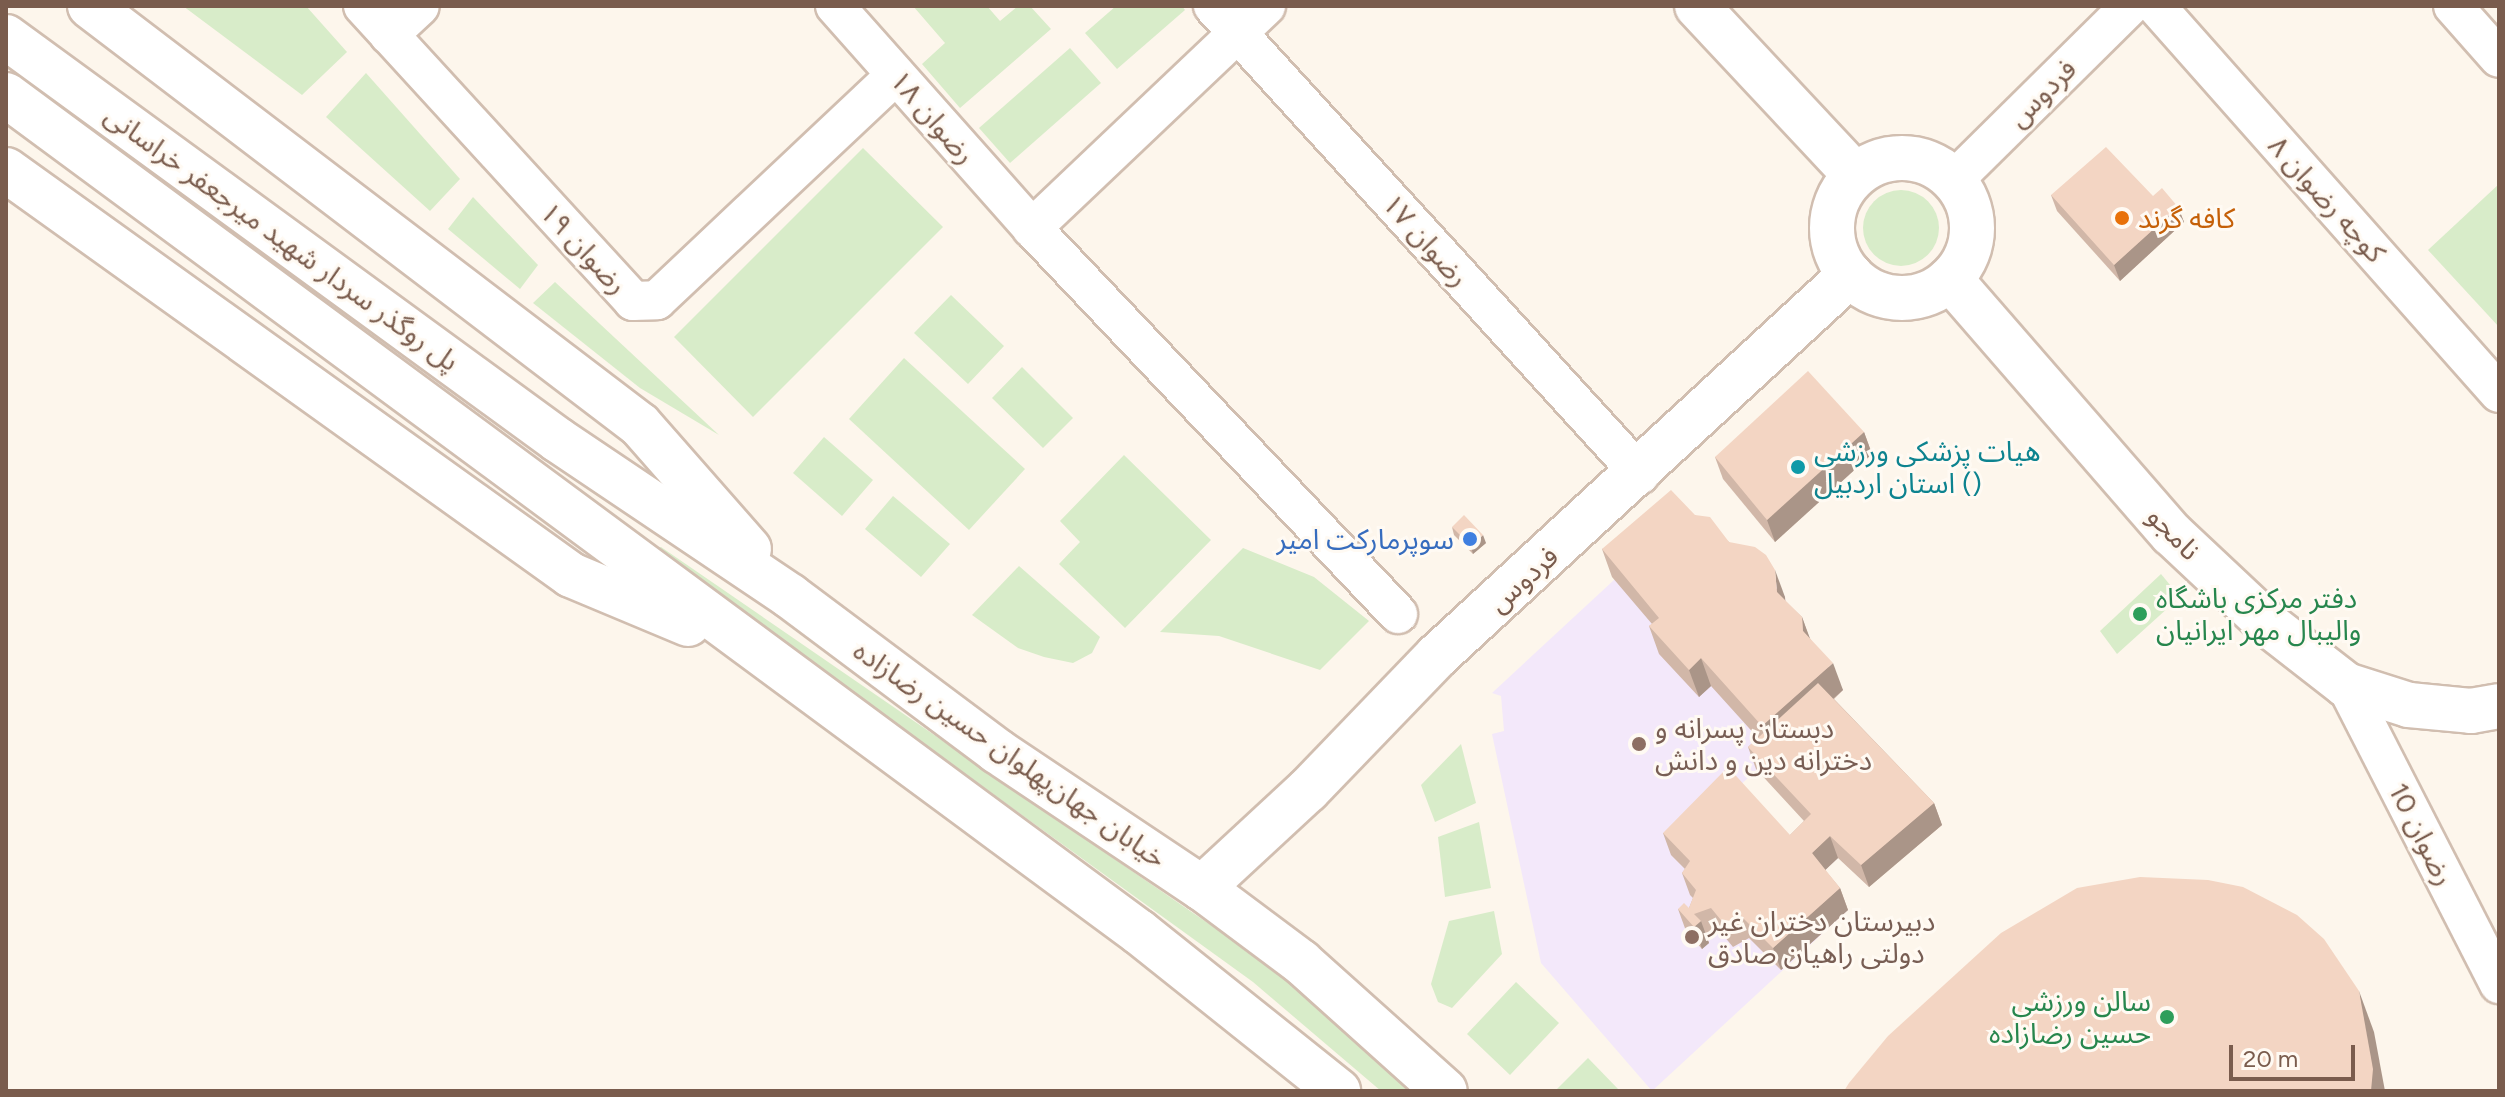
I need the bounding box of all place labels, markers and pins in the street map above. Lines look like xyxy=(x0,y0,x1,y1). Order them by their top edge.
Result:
place label: کافه گرند xyxy=(2138,201,2235,235)
marker: کافه گرند xyxy=(2113,209,2131,227)
place label: هیات پزشکی ورزشی استان اردبیل () xyxy=(1814,434,2040,500)
marker: هیات پزشکی ورزشی استان اردبیل () xyxy=(1789,458,1807,476)
place label: سوپرمارکت امیر xyxy=(1277,522,1454,556)
marker: سوپرمارکت امیر xyxy=(1461,530,1479,548)
place label: دفتر مرکزی باشگاه والیبال مهر ایرانیان xyxy=(2156,581,2361,647)
marker: دفتر مرکزی باشگاه والیبال مهر ایرانیان xyxy=(2131,605,2149,623)
place label: دبستان پسرانه و دخترانه دین و دانش xyxy=(1655,711,1872,777)
marker: دبستان پسرانه و دخترانه دین و دانش xyxy=(1630,735,1648,753)
place label: دبیرستان دختران غیر دولتی راهیان صادق xyxy=(1708,904,1935,970)
marker: دبیرستان دختران غیر دولتی راهیان صادق xyxy=(1683,928,1701,946)
place label: سالن ورزشی حسین رضا‌زاده xyxy=(1989,984,2151,1050)
marker: سالن ورزشی حسین رضا‌زاده xyxy=(2158,1008,2176,1026)

